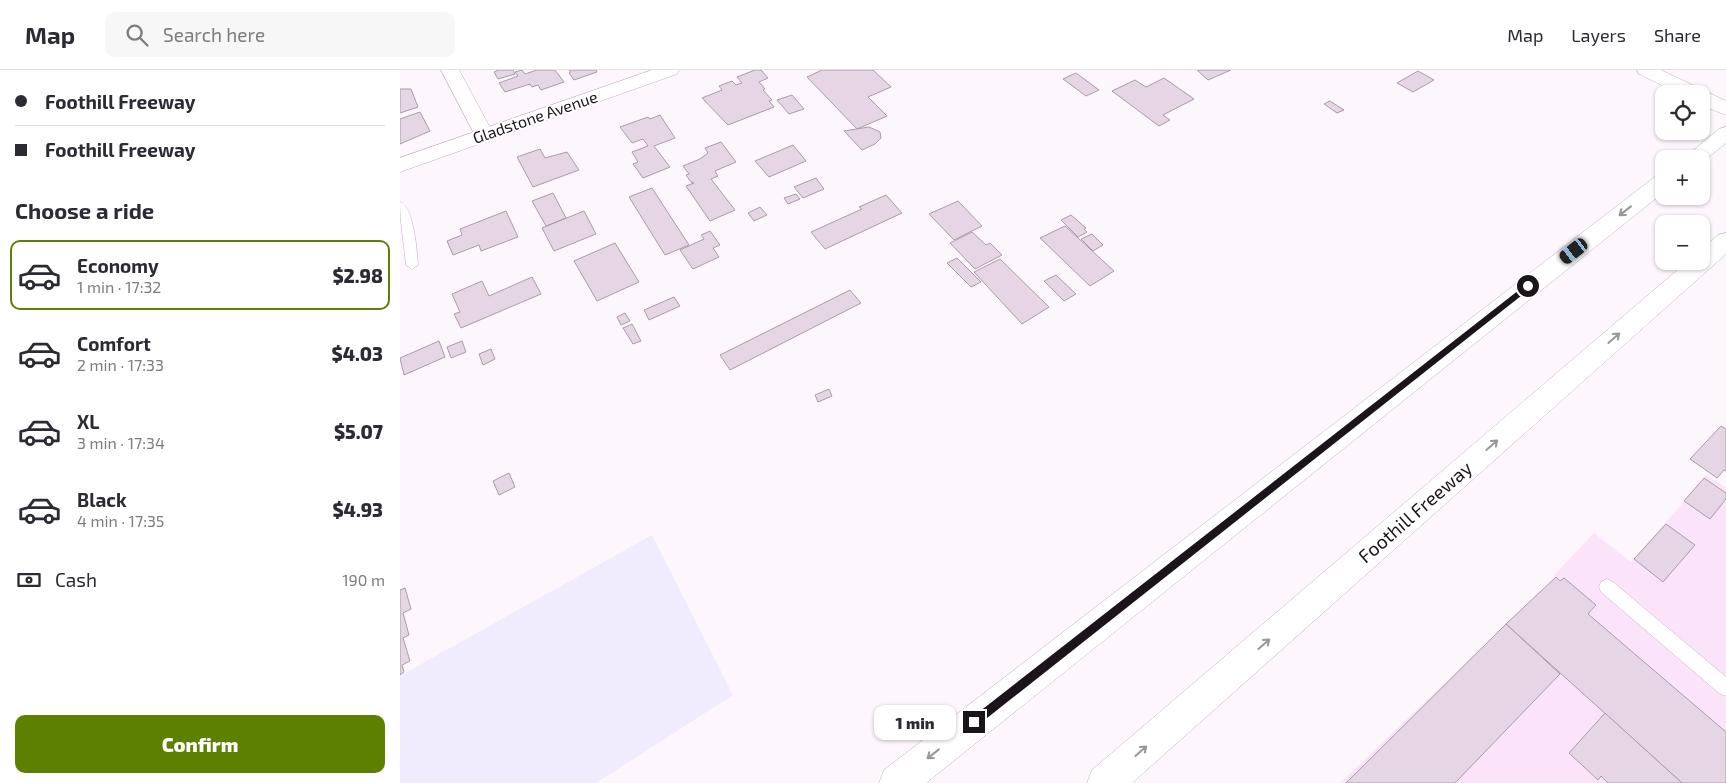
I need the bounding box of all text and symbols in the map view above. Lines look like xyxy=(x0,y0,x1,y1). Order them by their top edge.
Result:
search box xyxy=(105,12,455,57)
text: Map xyxy=(25,20,75,49)
icon: search xyxy=(123,21,151,49)
text: Search here xyxy=(163,23,265,46)
text: Map xyxy=(1507,24,1543,46)
text: Layers xyxy=(1571,24,1626,46)
text: Share xyxy=(1654,24,1701,46)
map controls xyxy=(1655,85,1710,270)
button: locate xyxy=(1655,85,1710,140)
street label: Gladstone Avenue xyxy=(470,86,600,147)
text: Foothill Freeway xyxy=(45,90,195,113)
text: Foothill Freeway xyxy=(45,138,195,161)
button: + xyxy=(1655,150,1710,205)
text: Choose a ride xyxy=(15,197,154,223)
one-way arrow xyxy=(1618,206,1632,216)
button: − xyxy=(1655,215,1710,270)
car xyxy=(1557,236,1590,266)
icon: car xyxy=(17,253,62,298)
text: Economy xyxy=(77,254,159,277)
text: $2.98 xyxy=(332,264,383,287)
route start xyxy=(1517,275,1539,297)
text: 1 min · 17:32 xyxy=(77,277,161,296)
icon: car xyxy=(17,331,62,376)
text: Comfort xyxy=(77,332,151,355)
one-way arrow xyxy=(1608,333,1621,344)
text: $4.03 xyxy=(332,342,383,365)
text: 2 min · 17:33 xyxy=(77,355,164,374)
icon: car xyxy=(17,409,62,454)
text: XL xyxy=(77,410,99,433)
text: $5.07 xyxy=(334,420,383,443)
text: 3 min · 17:34 xyxy=(77,433,165,452)
one-way arrow xyxy=(1485,439,1498,451)
street label: Foothill Freeway xyxy=(1353,456,1476,567)
icon: car xyxy=(17,487,62,532)
text: Black xyxy=(77,488,127,511)
text: $4.93 xyxy=(332,498,383,521)
text: 4 min · 17:35 xyxy=(77,511,164,530)
icon: cash xyxy=(15,566,43,594)
text: Cash xyxy=(55,568,97,591)
text: 190 m xyxy=(342,570,385,589)
one-way arrow xyxy=(1257,638,1270,650)
callout: 1 min xyxy=(874,704,956,740)
route end xyxy=(963,711,985,733)
text: 1 min xyxy=(895,713,935,732)
button: Confirm xyxy=(15,715,385,773)
one-way arrow xyxy=(1135,745,1148,757)
one-way arrow xyxy=(927,749,940,760)

